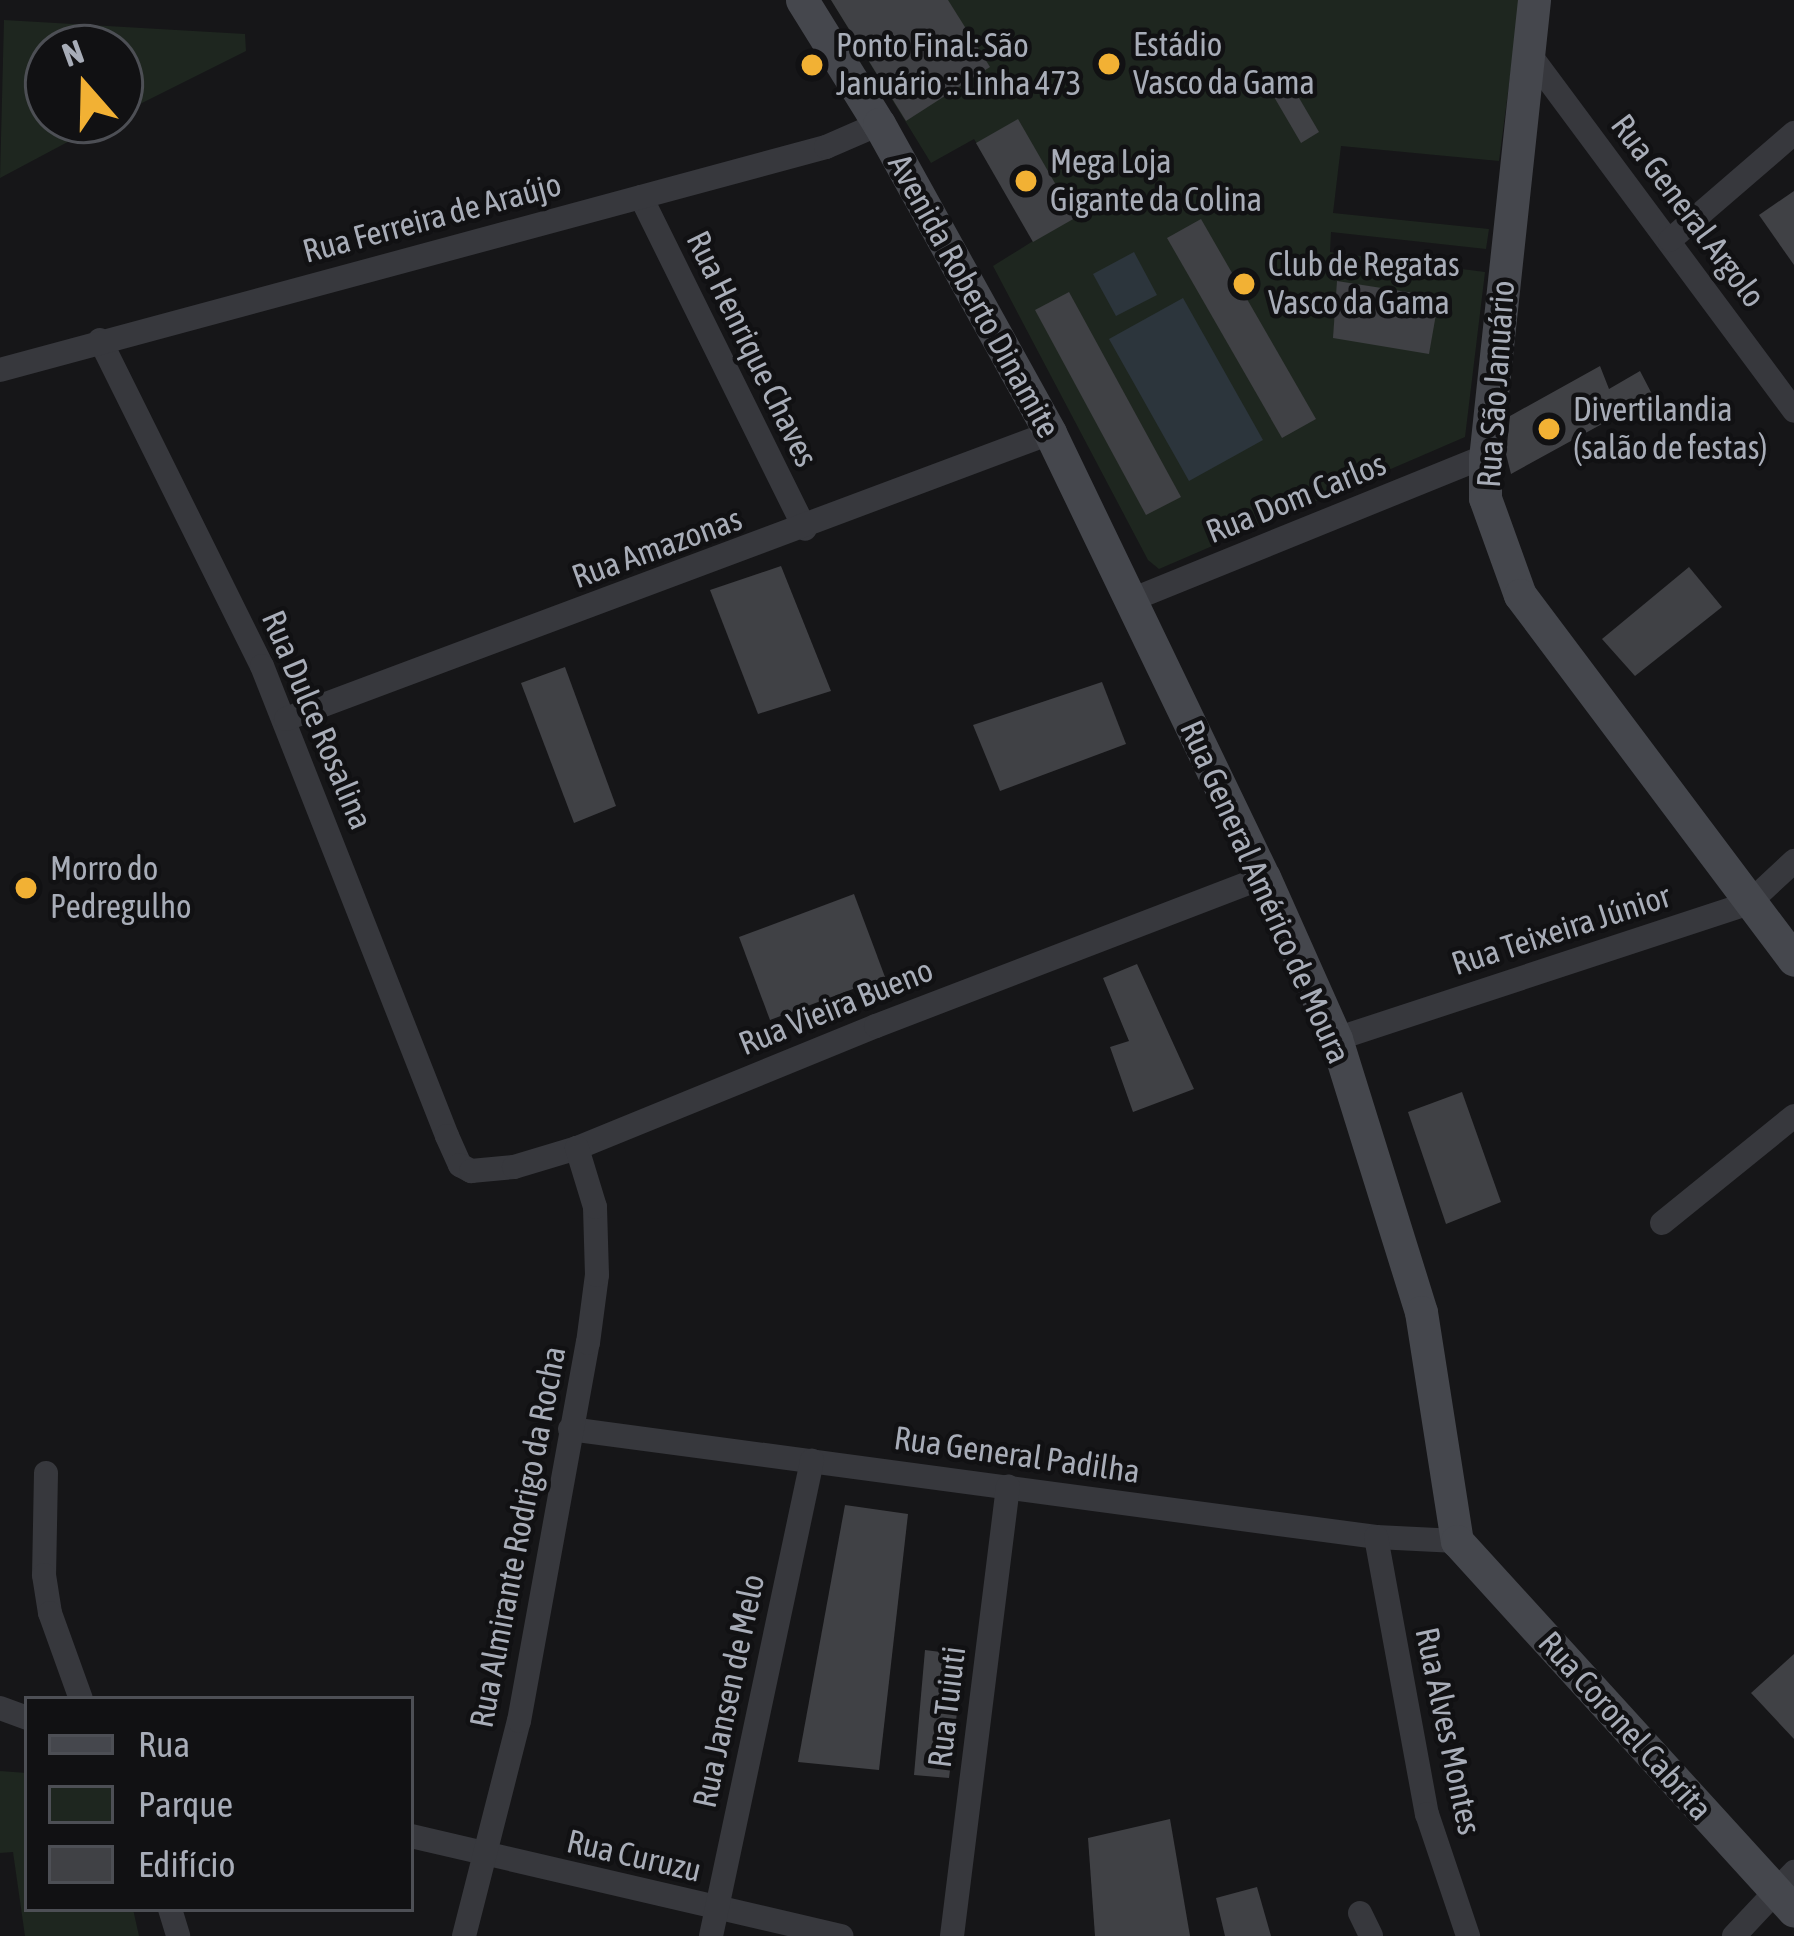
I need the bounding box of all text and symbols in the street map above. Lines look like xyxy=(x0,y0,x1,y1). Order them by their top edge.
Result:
north arrow xyxy=(24,24,144,144)
place label: Estádio Vasco da Gama xyxy=(1133,25,1315,103)
place label: Ponto Final: São Januário :: Linha 473 xyxy=(836,26,1082,104)
text: N xyxy=(57,32,88,74)
marker: Estádio Vasco da Gama xyxy=(1096,51,1122,77)
marker: Ponto Final: São Januário :: Linha 473 xyxy=(799,52,825,78)
street label: Rua General Argolo xyxy=(1603,107,1773,315)
place label: Mega Loja Gigante da Colina xyxy=(1050,142,1262,220)
street label: Avenida Roberto Dinamite xyxy=(880,147,1068,445)
street label: Rua Ferreira de Araújo xyxy=(299,164,565,272)
marker: Mega Loja Gigante da Colina xyxy=(1013,168,1039,194)
street label: Rua Henrique Chaves xyxy=(678,225,826,473)
place label: Club de Regatas Vasco da Gama xyxy=(1268,245,1460,323)
marker: Club de Regatas Vasco da Gama xyxy=(1231,271,1257,297)
street label: Rua São Januário xyxy=(1469,279,1523,489)
place label: Divertilandia (salão de festas) xyxy=(1573,390,1767,468)
marker: Divertilandia (salão de festas) xyxy=(1536,416,1562,442)
street label: Rua Dom Carlos xyxy=(1200,444,1392,552)
street label: Rua Amazonas xyxy=(567,499,747,597)
street label: Rua Dulce Rosalina xyxy=(253,605,381,835)
street label: Rua General Américo de Moura xyxy=(1171,714,1359,1070)
place label: Morro do Pedregulho xyxy=(50,849,191,927)
marker: Morro do Pedregulho xyxy=(13,875,39,901)
street label: Rua Teixeira Júnior xyxy=(1447,876,1675,984)
street label: Rua Vieira Bueno xyxy=(733,950,939,1064)
street label: Rua Almirante Rodrigo da Rocha xyxy=(462,1343,574,1731)
street label: Rua General Padilha xyxy=(892,1418,1142,1492)
street label: Rua Jansen de Melo xyxy=(685,1571,773,1811)
street label: Rua Alves Montes xyxy=(1407,1624,1489,1838)
street label: Rua Coronel Cabrita xyxy=(1530,1624,1720,1828)
street label: Rua Tuiuti xyxy=(920,1644,974,1770)
legend xyxy=(24,1696,414,1912)
text: Rua xyxy=(138,1723,190,1765)
text: Parque xyxy=(138,1783,233,1825)
street label: Rua Curuzu xyxy=(563,1821,705,1891)
text: Edifício xyxy=(138,1843,235,1885)

